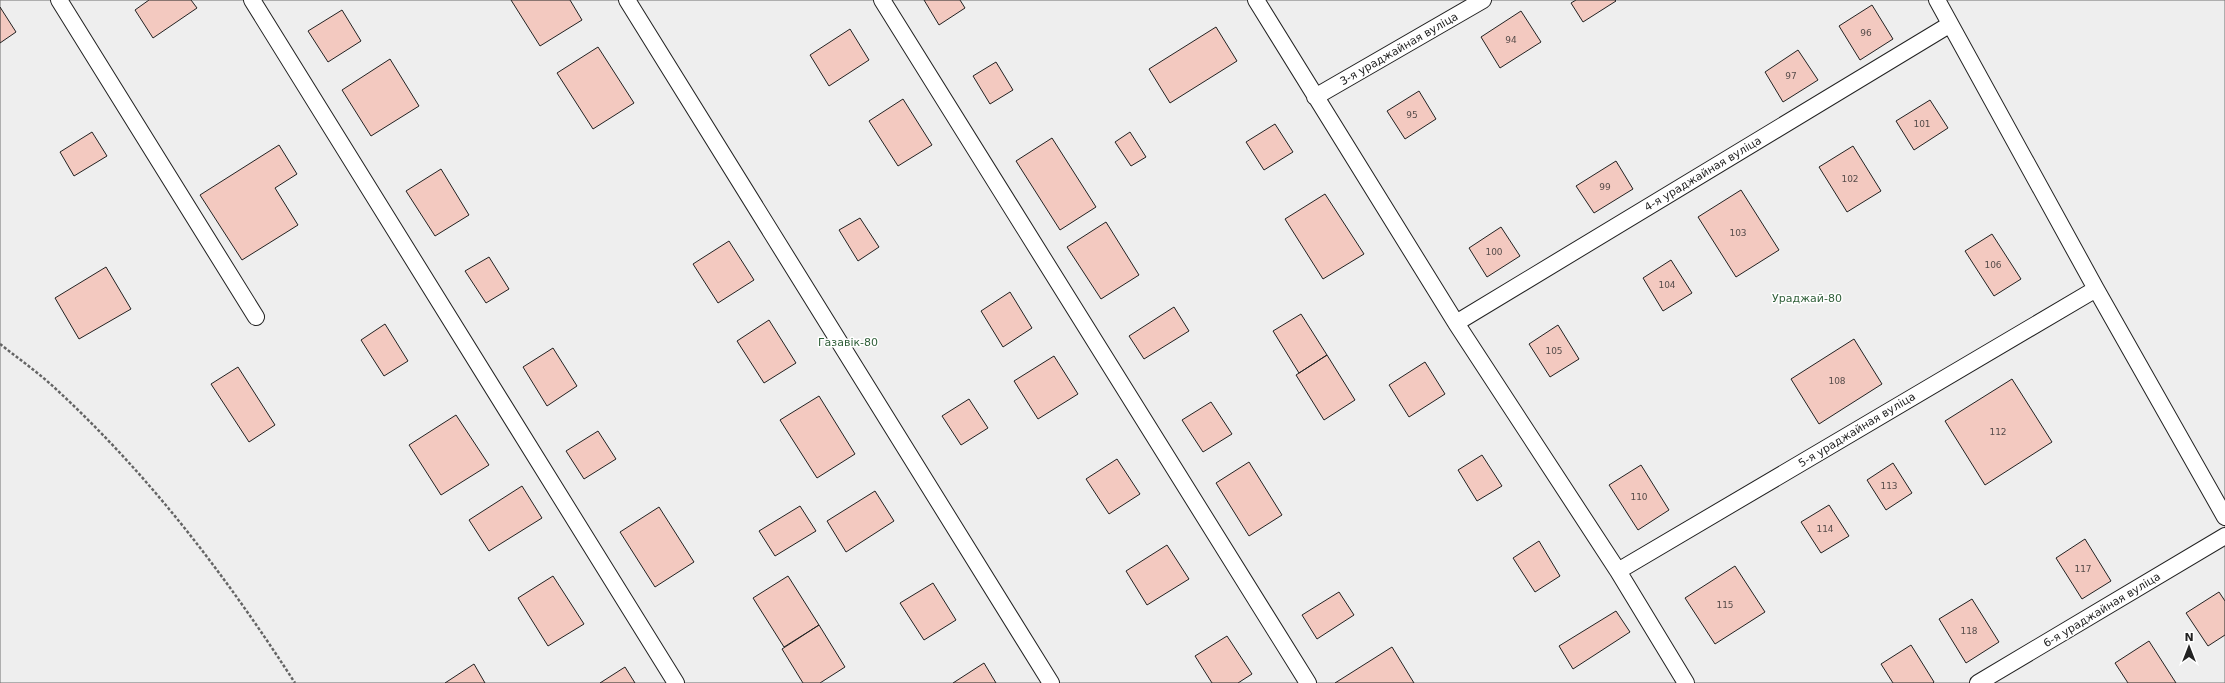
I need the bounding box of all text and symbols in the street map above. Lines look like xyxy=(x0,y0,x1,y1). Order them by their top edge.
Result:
street label: 3-я ураджайная вуліца xyxy=(1338,10,1460,88)
house number: 96 xyxy=(1860,28,1872,38)
house number: 94 xyxy=(1505,35,1517,45)
house number: 97 xyxy=(1785,71,1797,81)
house number: 95 xyxy=(1406,110,1418,120)
house number: 101 xyxy=(1913,119,1931,129)
street label: 4-я ураджайная вуліца xyxy=(1642,134,1764,214)
house number: 102 xyxy=(1841,174,1859,184)
house number: 99 xyxy=(1599,182,1611,192)
house number: 103 xyxy=(1729,228,1747,238)
house number: 100 xyxy=(1485,247,1503,257)
house number: 106 xyxy=(1984,260,2002,270)
house number: 104 xyxy=(1658,280,1676,290)
park label: Ураджай-80 xyxy=(1772,292,1842,305)
park label: Газавік-80 xyxy=(818,336,878,349)
house number: 105 xyxy=(1545,346,1563,356)
house number: 108 xyxy=(1828,376,1846,386)
street label: 5-я ураджайная вуліца xyxy=(1796,390,1918,470)
house number: 112 xyxy=(1989,427,2007,437)
house number: 113 xyxy=(1880,481,1898,491)
house number: 110 xyxy=(1630,492,1648,502)
house number: 114 xyxy=(1816,524,1834,534)
house number: 117 xyxy=(2074,564,2092,574)
street label: 6-я ураджайная вуліца xyxy=(2041,570,2163,650)
house number: 115 xyxy=(1716,600,1734,610)
house number: 118 xyxy=(1960,626,1978,636)
north arrow xyxy=(2169,627,2209,667)
text: N xyxy=(2184,631,2194,644)

